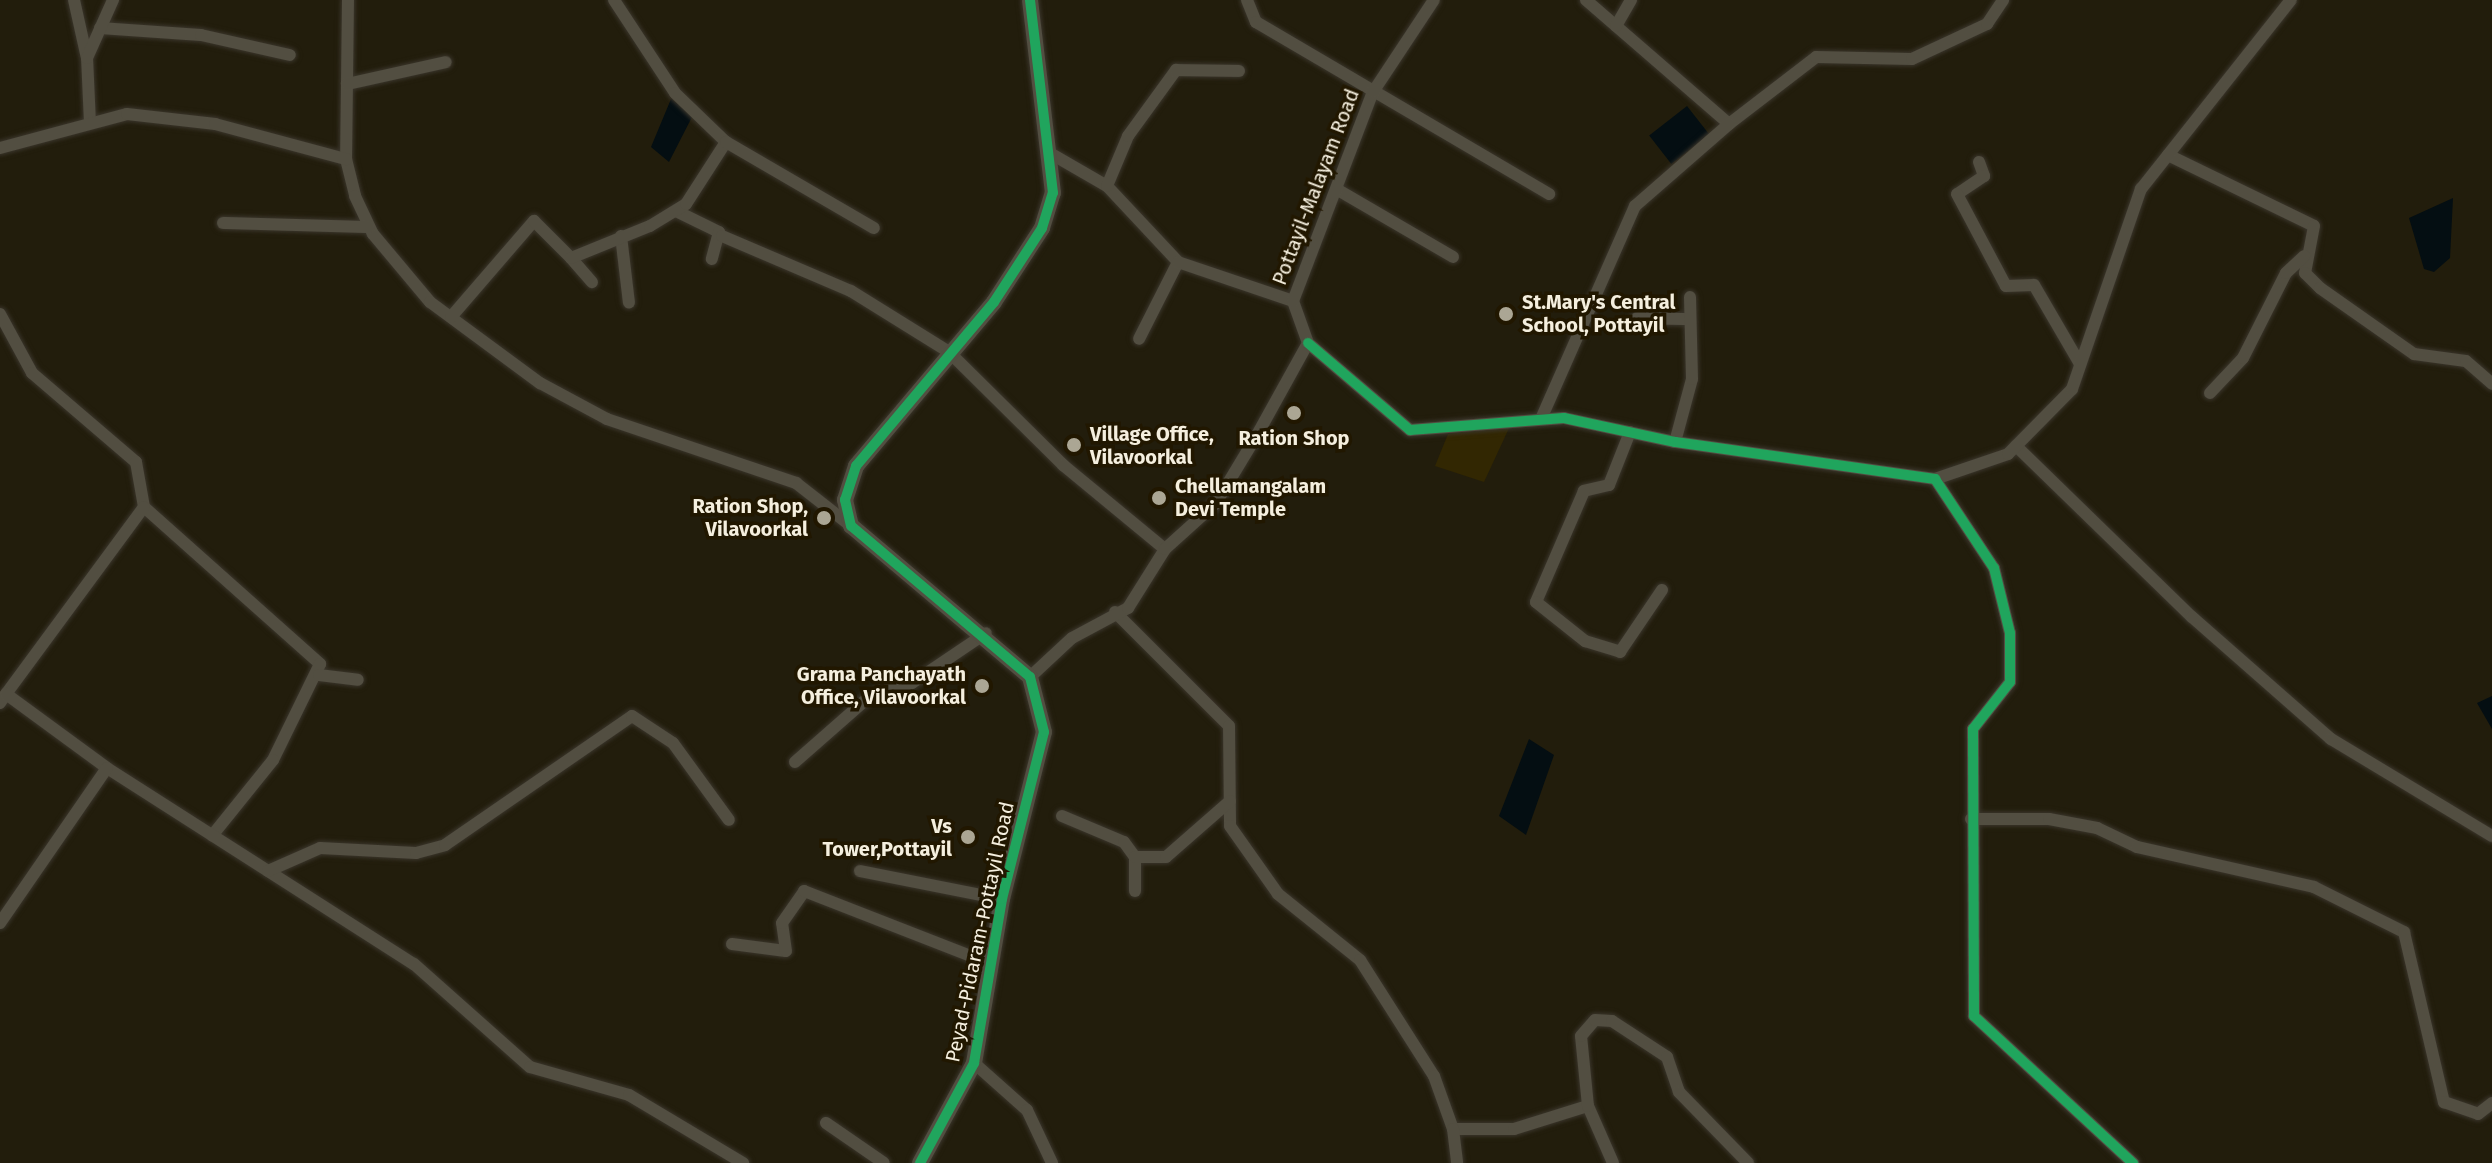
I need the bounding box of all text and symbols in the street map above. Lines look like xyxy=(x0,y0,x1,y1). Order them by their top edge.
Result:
street label: Pottayil-Malayam Road xyxy=(1267,85,1365,289)
place label: St.Mary's Central School, Pottayil xyxy=(1522,290,1676,337)
marker: St.Mary's Central School, Pottayil xyxy=(1497,305,1515,323)
marker: Ration Shop xyxy=(1285,404,1303,422)
place label: Village Office, Vilavoorkal xyxy=(1090,422,1214,469)
place label: Ration Shop xyxy=(1238,426,1350,450)
marker: Village Office, Vilavoorkal xyxy=(1065,436,1083,454)
place label: Chellamangalam Devi Temple xyxy=(1175,474,1326,521)
marker: Chellamangalam Devi Temple xyxy=(1150,489,1168,507)
place label: Ration Shop, Vilavoorkal xyxy=(692,494,808,541)
marker: Ration Shop, Vilavoorkal xyxy=(815,509,833,527)
place label: Grama Panchayath Office, Vilavoorkal xyxy=(797,662,966,709)
marker: Grama Panchayath Office, Vilavoorkal xyxy=(973,677,991,695)
street label: Peyad-Pidaram-Pottayil Road xyxy=(941,800,1019,1064)
place label: Vs Tower,Pottayil xyxy=(823,814,952,861)
marker: Vs Tower,Pottayil xyxy=(959,828,977,846)

